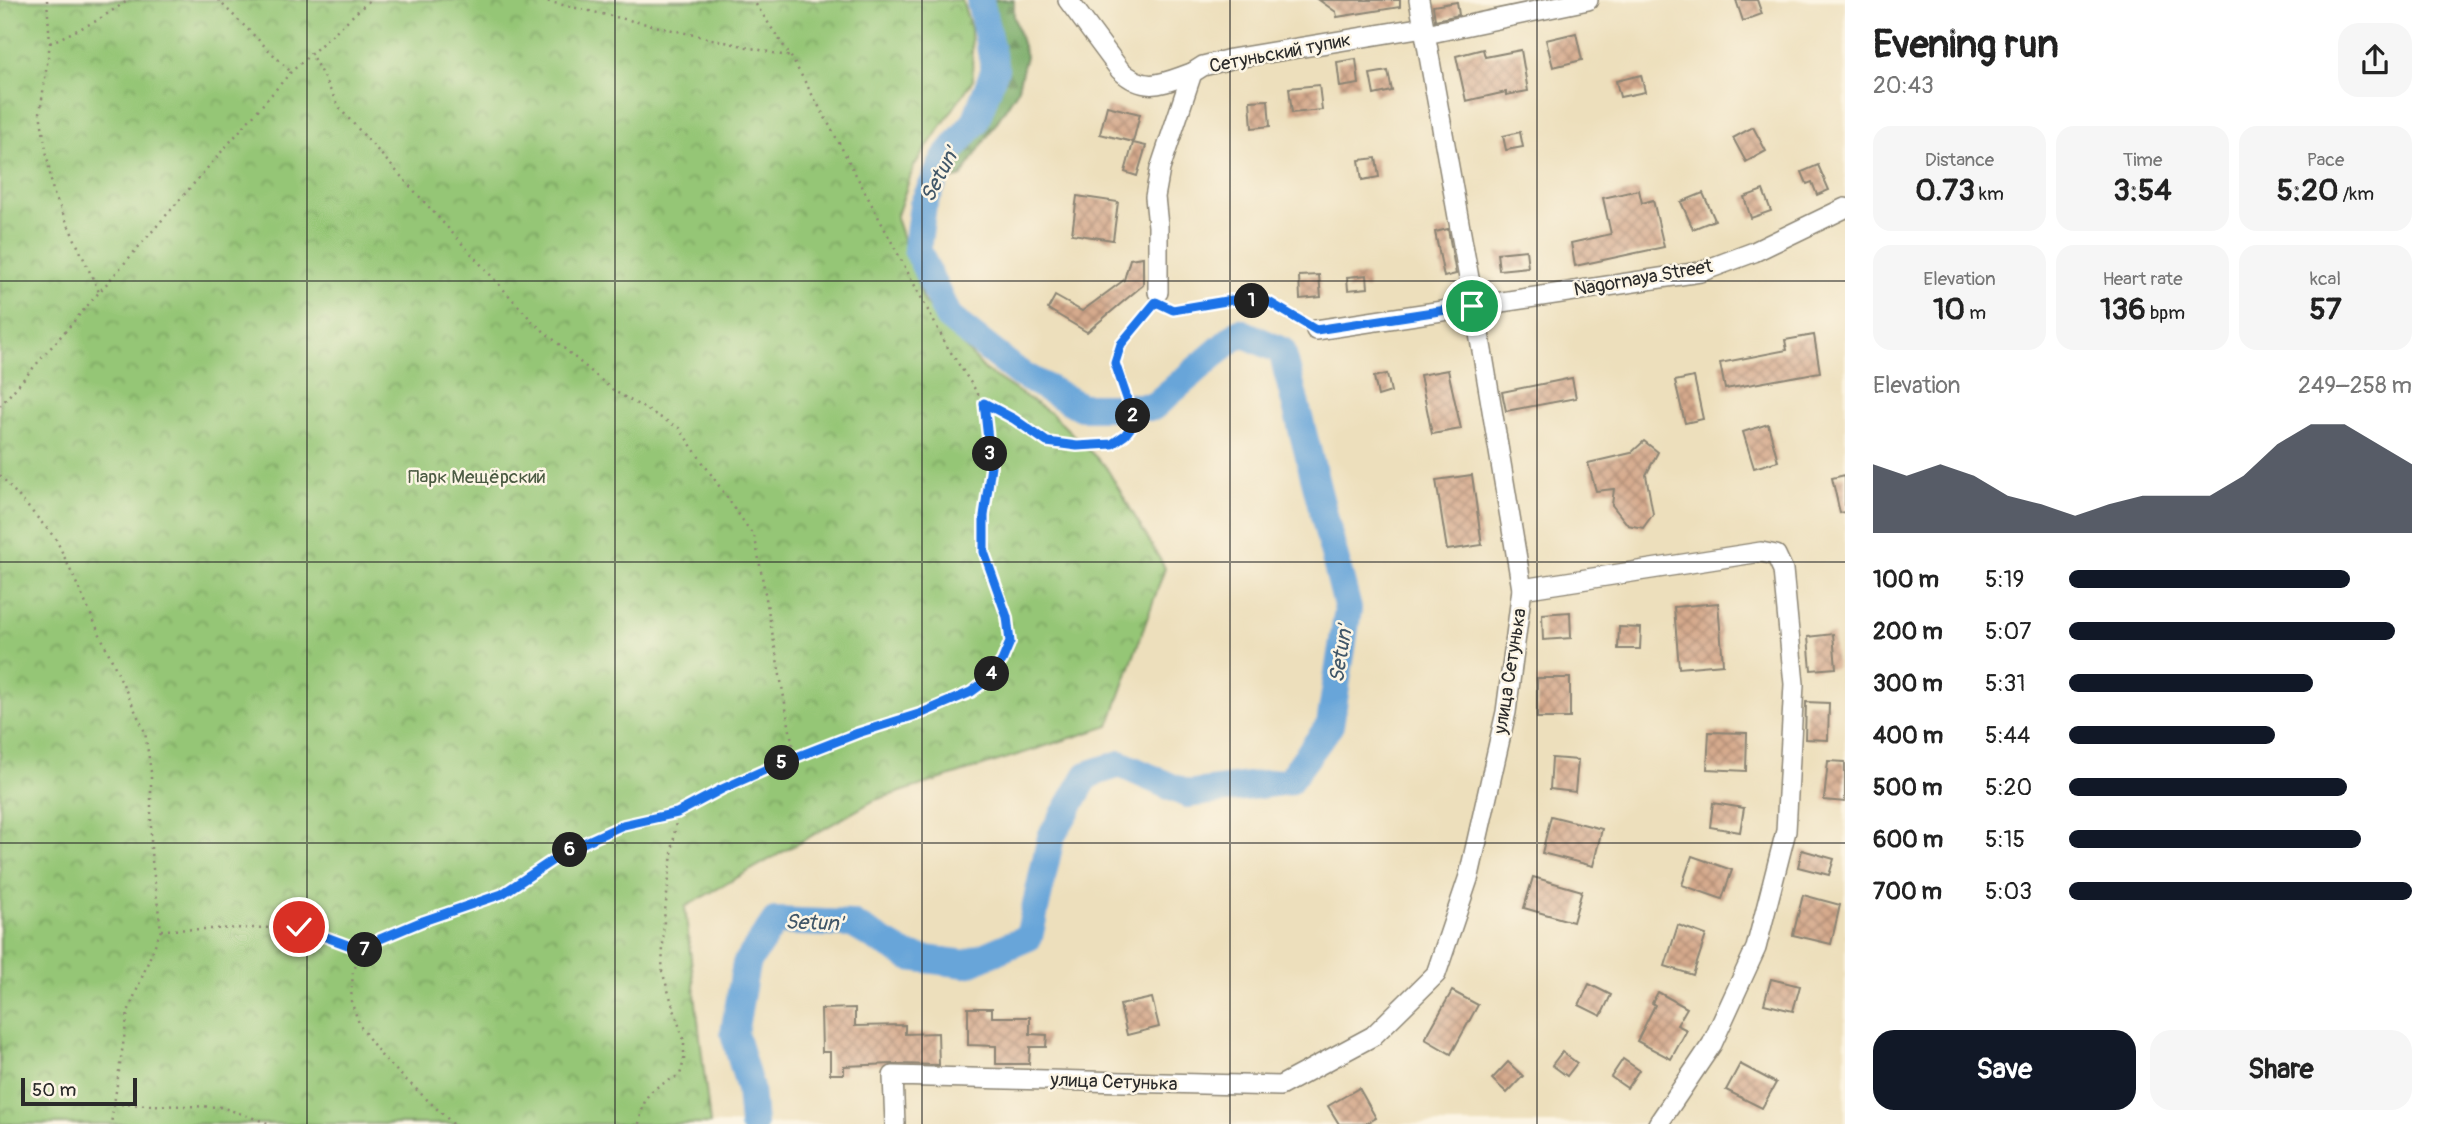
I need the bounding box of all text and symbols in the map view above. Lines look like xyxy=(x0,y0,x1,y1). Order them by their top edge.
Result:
text: Evening run xyxy=(1873,21,2059,69)
button: share xyxy=(2338,23,2412,97)
street label: Сетуньский тупик xyxy=(1207,27,1353,78)
text: 20:43 xyxy=(1873,71,1934,100)
water label: Setun' xyxy=(915,141,967,207)
text: Distance xyxy=(1925,148,1994,172)
text: Time xyxy=(2123,148,2162,172)
text: Pace xyxy=(2307,148,2344,172)
text: 0.73 xyxy=(1915,172,1975,209)
text: 3:54 xyxy=(2113,172,2172,209)
text: 5:20 xyxy=(2277,172,2338,209)
text: km xyxy=(1975,182,2004,206)
text: /km xyxy=(2338,182,2374,206)
street label: Nagornaya Street xyxy=(1572,254,1715,302)
text: Elevation xyxy=(1923,267,1996,291)
text: Heart rate xyxy=(2102,267,2183,291)
text: kcal xyxy=(2310,267,2341,291)
pin xyxy=(1442,276,1502,336)
pin: 1 xyxy=(1234,284,1270,318)
icon: arrive xyxy=(1453,287,1491,325)
text: 1 xyxy=(1248,288,1255,312)
text: 10 xyxy=(1933,291,1965,328)
text: 136 xyxy=(2100,291,2146,328)
text: 57 xyxy=(2309,291,2342,328)
text: m xyxy=(1965,301,1986,325)
text: bpm xyxy=(2146,301,2185,325)
text: Elevation xyxy=(1873,371,1961,400)
text: 249–258 m xyxy=(2298,371,2412,400)
pin: 2 xyxy=(1116,398,1150,434)
text: 2 xyxy=(1127,403,1138,427)
pin: 3 xyxy=(972,436,1007,472)
text: 3 xyxy=(984,441,995,465)
park label: Парк Мещёрский xyxy=(408,465,546,489)
text: 100 m xyxy=(1873,565,1939,594)
text: 5:19 xyxy=(1985,565,2024,594)
street label: улица Сетунька xyxy=(1488,606,1532,737)
text: 200 m xyxy=(1873,617,1943,646)
text: 5:07 xyxy=(1985,617,2031,646)
water label: Setun' xyxy=(1323,621,1359,685)
pin: 4 xyxy=(974,656,1010,692)
text: 4 xyxy=(986,661,997,685)
text: 300 m xyxy=(1873,669,1943,698)
text: 5:31 xyxy=(1985,669,2025,698)
text: 400 m xyxy=(1873,721,1943,750)
text: 5:44 xyxy=(1985,721,2030,750)
pin: 5 xyxy=(764,746,800,780)
text: 5 xyxy=(776,750,787,774)
text: 500 m xyxy=(1873,773,1942,802)
text: 5:20 xyxy=(1985,773,2032,802)
text: 600 m xyxy=(1873,825,1943,854)
text: 5:15 xyxy=(1985,825,2025,854)
pin: 6 xyxy=(552,832,588,868)
text: 6 xyxy=(564,837,575,861)
text: 700 m xyxy=(1873,877,1942,906)
text: 5:03 xyxy=(1985,877,2032,906)
pin xyxy=(269,897,329,957)
icon: check xyxy=(280,908,318,946)
water label: Setun' xyxy=(785,909,846,938)
pin: 7 xyxy=(348,932,382,968)
text: 7 xyxy=(359,937,370,961)
button: Save xyxy=(1873,1030,2136,1110)
button: Share xyxy=(2150,1030,2412,1110)
street label: улица Сетунька xyxy=(1049,1068,1178,1096)
scale bar xyxy=(21,1075,136,1107)
text: 50 m xyxy=(32,1078,76,1102)

